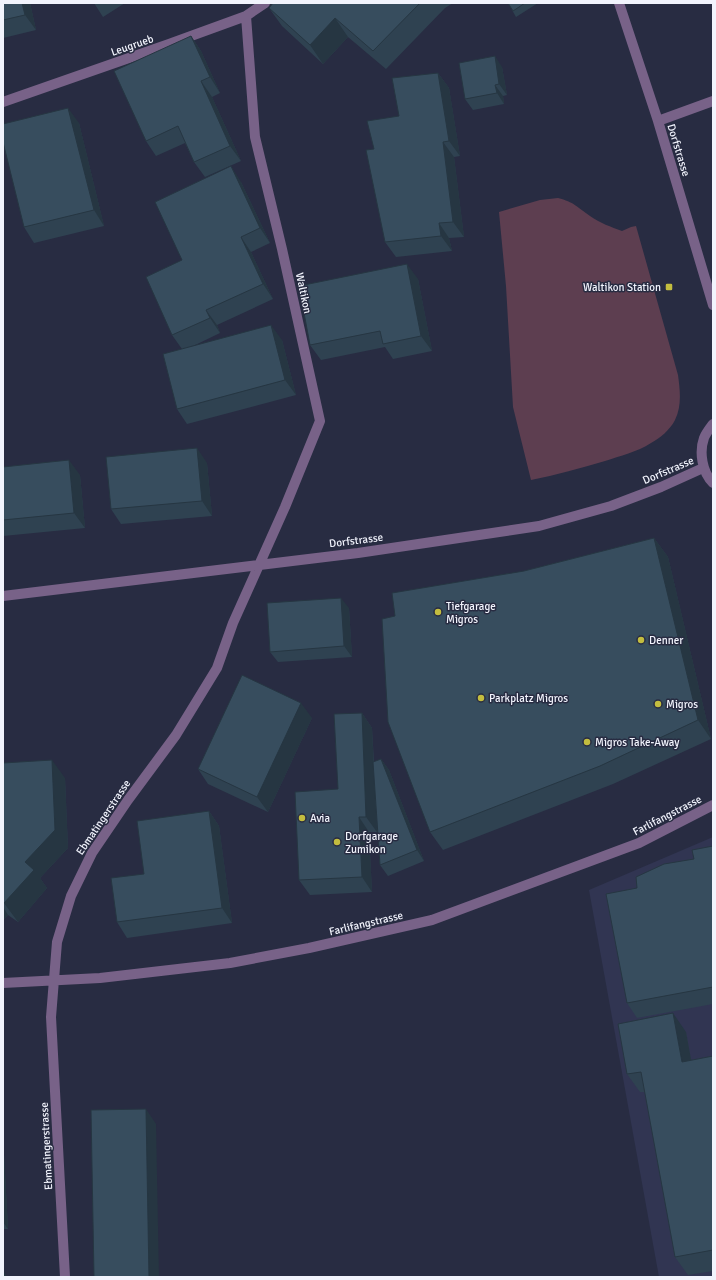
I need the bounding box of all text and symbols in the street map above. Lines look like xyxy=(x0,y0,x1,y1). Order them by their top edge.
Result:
street label: Leugrueb xyxy=(109,32,155,59)
street label: Dorfstrasse xyxy=(664,122,693,178)
street label: Waltikon xyxy=(293,271,314,315)
place label: Waltikon Station xyxy=(583,281,661,294)
marker: Waltikon Station xyxy=(664,282,674,292)
street label: Dorfstrasse xyxy=(641,454,696,487)
street label: Dorfstrasse xyxy=(328,531,384,550)
place label: Tiefgarage Migros xyxy=(446,600,496,626)
marker: Tiefgarage Migros xyxy=(433,607,443,617)
place label: Denner xyxy=(649,634,683,647)
marker: Denner xyxy=(636,635,646,645)
place label: Parkplatz Migros xyxy=(489,692,568,705)
marker: Parkplatz Migros xyxy=(476,693,486,703)
place label: Migros xyxy=(666,698,698,711)
marker: Migros xyxy=(653,699,663,709)
place label: Migros Take-Away xyxy=(595,736,680,749)
marker: Migros Take-Away xyxy=(582,737,592,747)
street label: Ebmatingerstrasse xyxy=(73,777,133,857)
street label: Farlifangstrasse xyxy=(631,793,704,838)
place label: Avia xyxy=(310,812,330,825)
marker: Avia xyxy=(297,813,307,823)
place label: Dorfgarage Zumikon xyxy=(345,830,398,856)
marker: Dorfgarage Zumikon xyxy=(332,837,342,847)
street label: Farlifangstrasse xyxy=(328,909,404,938)
street label: Ebmatingerstrasse xyxy=(38,1102,55,1190)

